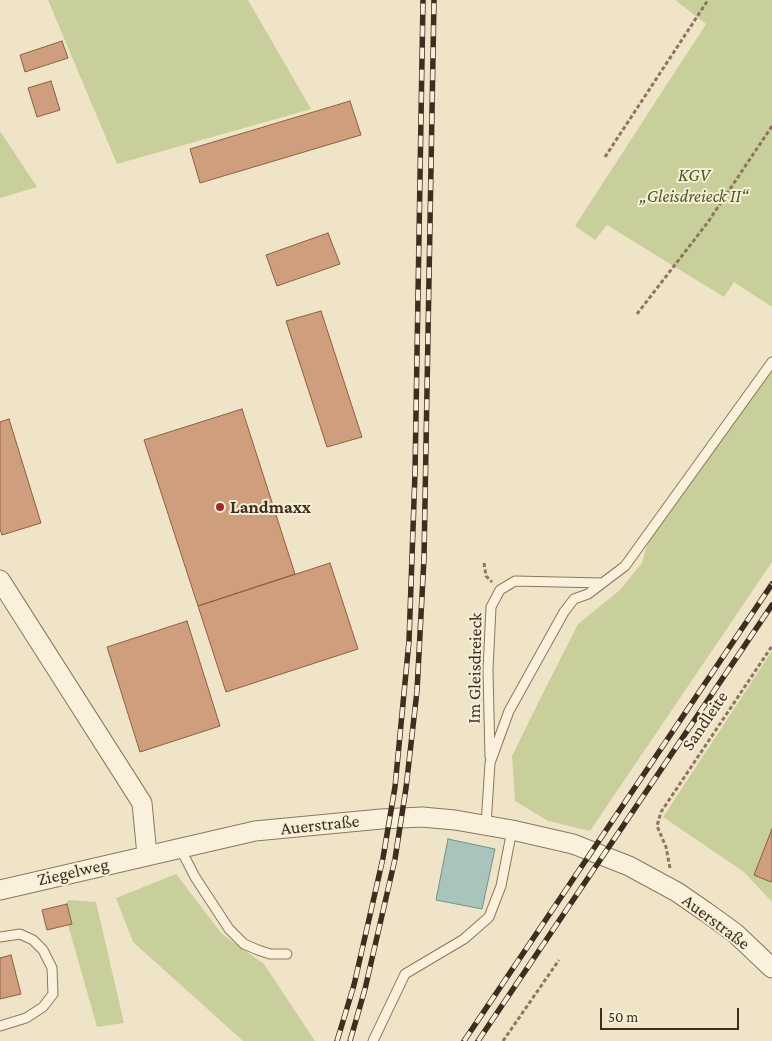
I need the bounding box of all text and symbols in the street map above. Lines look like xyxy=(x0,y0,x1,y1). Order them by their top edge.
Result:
park label: KGV „Gleisdreieck II“ xyxy=(640,164,748,206)
place label: Landmaxx xyxy=(230,496,311,518)
marker: Landmaxx xyxy=(214,501,226,513)
street label: Im Gleisdreieck xyxy=(463,612,487,724)
street label: Sandleite xyxy=(677,687,733,755)
street label: Auerstraße xyxy=(280,810,360,840)
street label: Ziegelweg xyxy=(35,853,111,891)
street label: Auerstraße xyxy=(678,890,754,954)
scale bar xyxy=(602,998,741,1030)
text: 50 m xyxy=(608,1009,638,1025)

